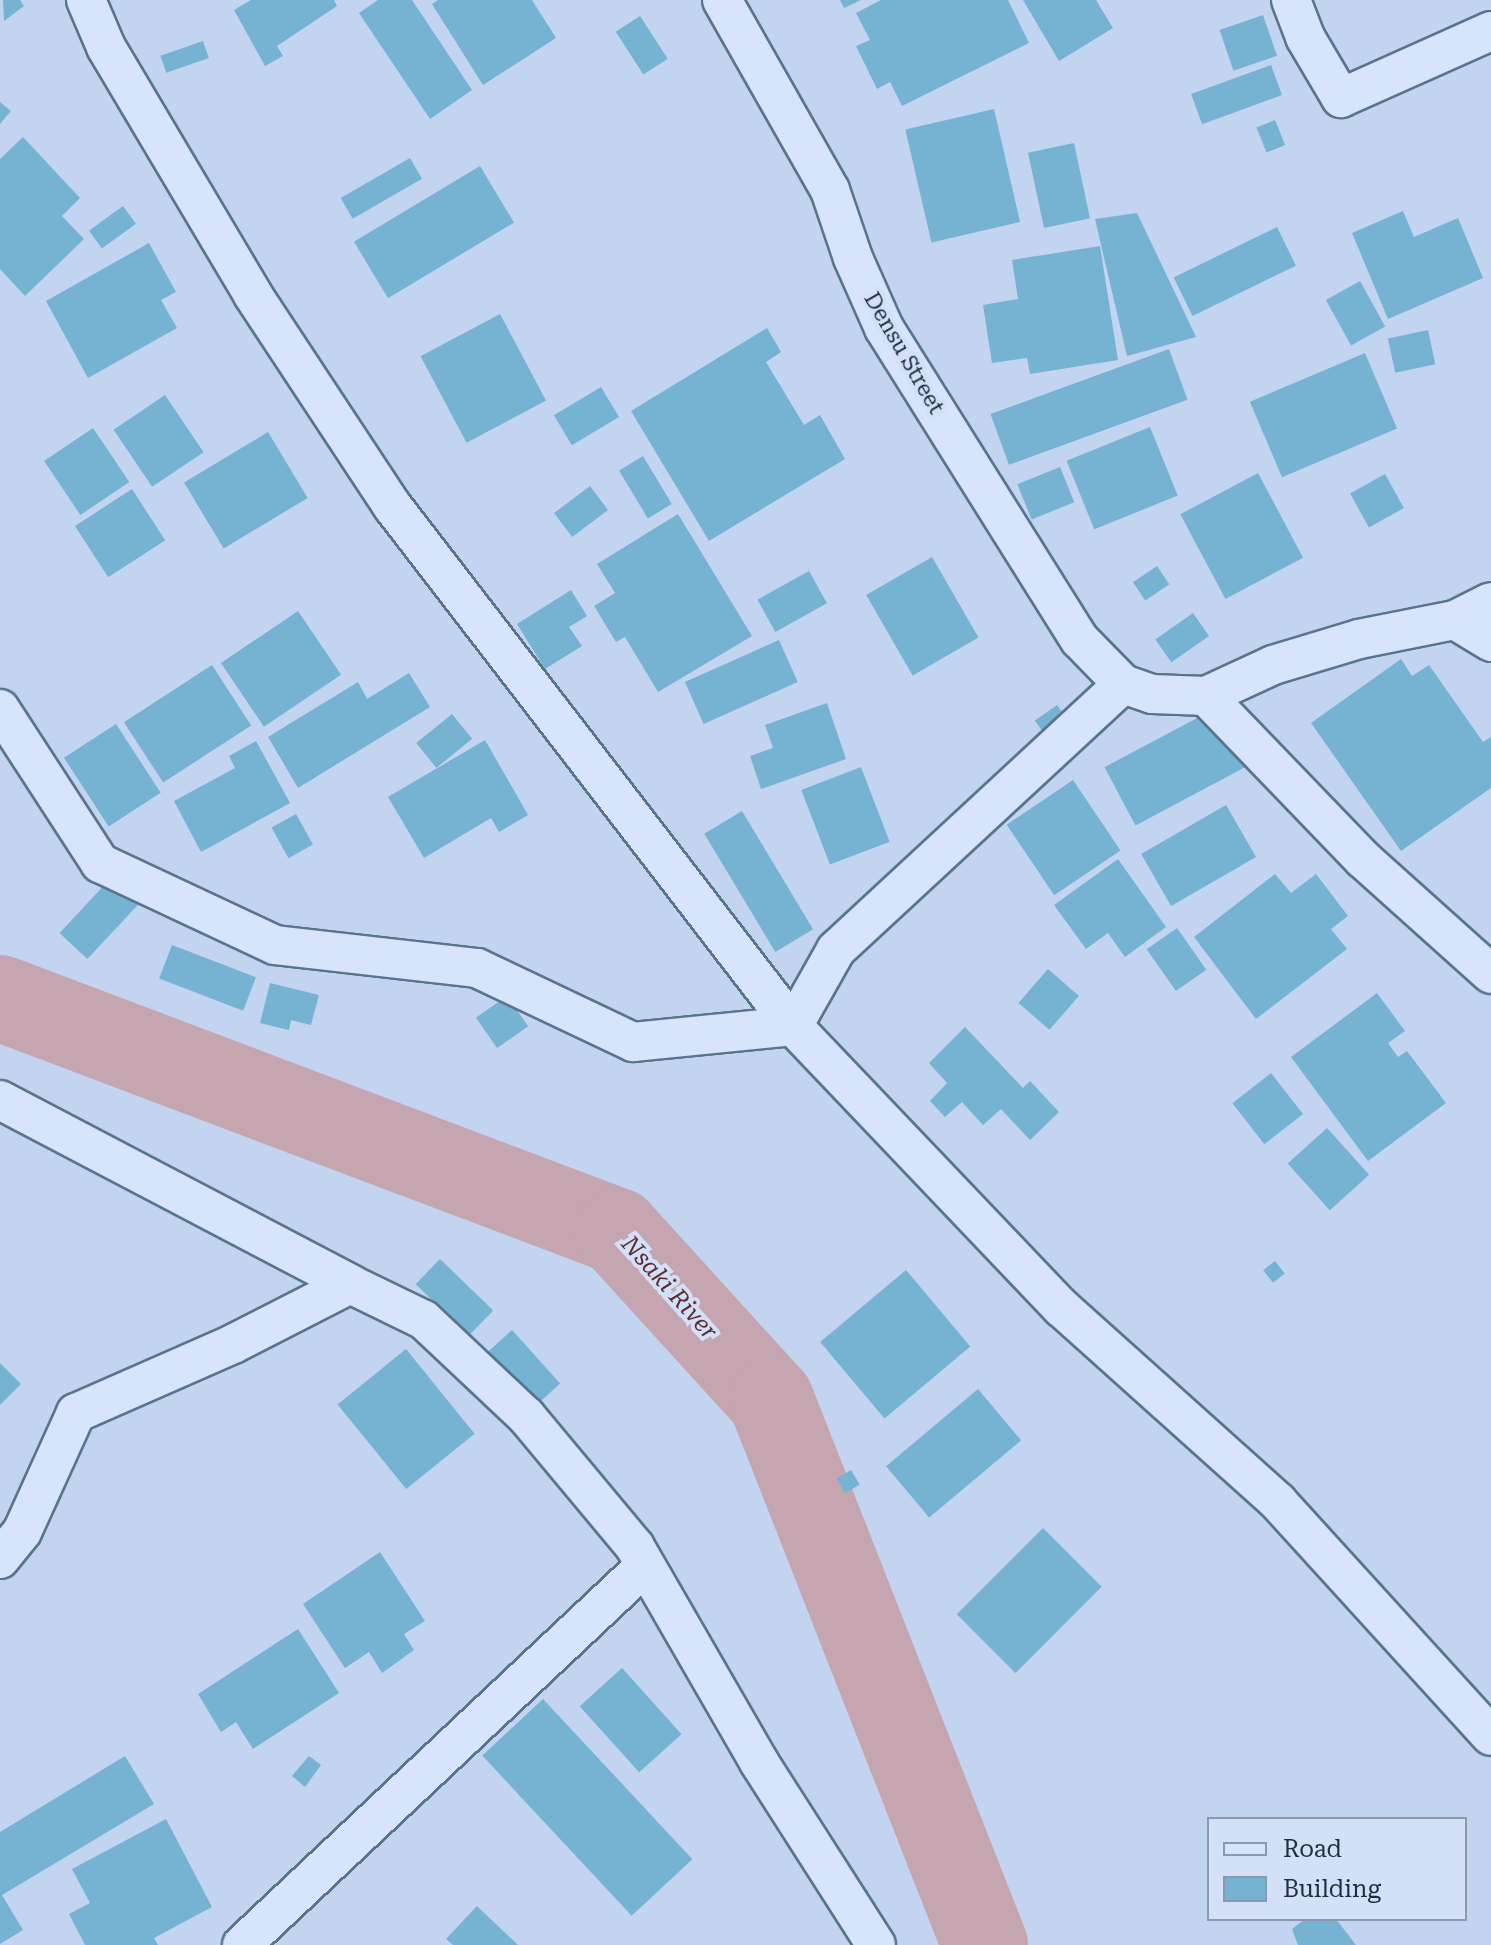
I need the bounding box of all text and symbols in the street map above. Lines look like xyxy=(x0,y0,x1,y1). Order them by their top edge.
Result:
street label: Densu Street xyxy=(859,287,949,419)
water label: Nsaki River xyxy=(615,1230,723,1346)
legend xyxy=(1207,1817,1467,1921)
text: Road xyxy=(1283,1835,1342,1863)
text: Building xyxy=(1283,1875,1381,1903)

